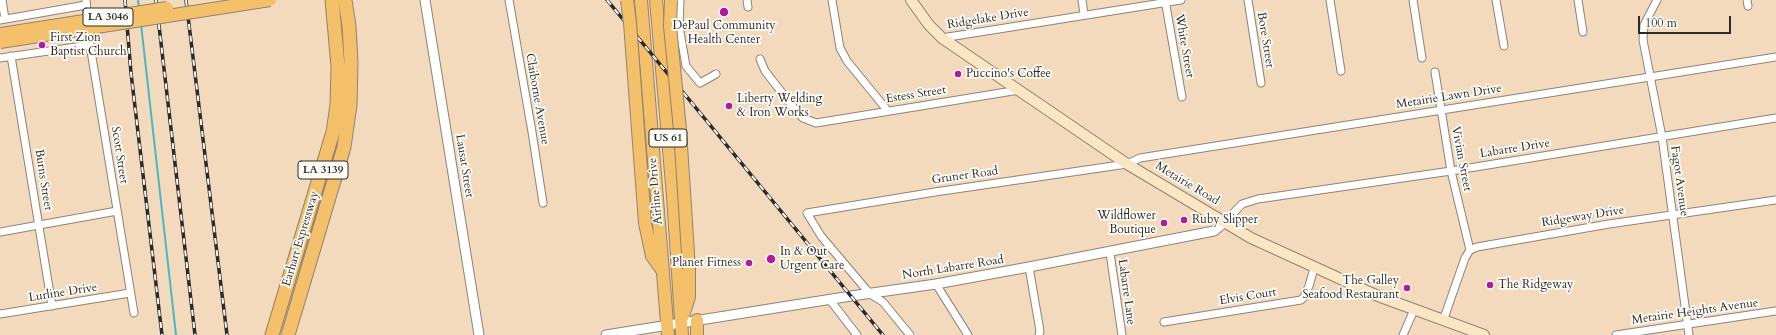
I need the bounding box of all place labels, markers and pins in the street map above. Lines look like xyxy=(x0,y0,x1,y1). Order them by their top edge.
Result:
marker: DePaul Community Health Center xyxy=(718,6,730,18)
place label: DePaul Community Health Center xyxy=(672,19,776,47)
place label: First Zion Baptist Church xyxy=(50,31,127,59)
marker: First Zion Baptist Church xyxy=(37,40,47,50)
place label: Puccino's Coffee xyxy=(966,67,1051,81)
marker: Puccino's Coffee xyxy=(953,69,963,79)
place label: Liberty Welding & Iron Works xyxy=(737,92,822,120)
marker: Liberty Welding & Iron Works xyxy=(724,101,734,111)
place label: Wildflower Boutique xyxy=(1097,209,1156,237)
place label: Ruby Slipper xyxy=(1192,213,1258,227)
marker: Ruby Slipper xyxy=(1179,215,1189,225)
marker: Wildflower Boutique xyxy=(1159,218,1169,228)
place label: In & Out Urgent Care xyxy=(780,245,844,273)
marker: In & Out Urgent Care xyxy=(765,253,777,265)
place label: Planet Fitness xyxy=(672,256,741,270)
marker: Planet Fitness xyxy=(744,258,754,268)
place label: The Galley Seafood Restaurant xyxy=(1303,274,1399,302)
place label: The Ridgeway xyxy=(1498,278,1573,292)
marker: The Ridgeway xyxy=(1485,280,1495,290)
marker: The Galley Seafood Restaurant xyxy=(1402,283,1412,293)

